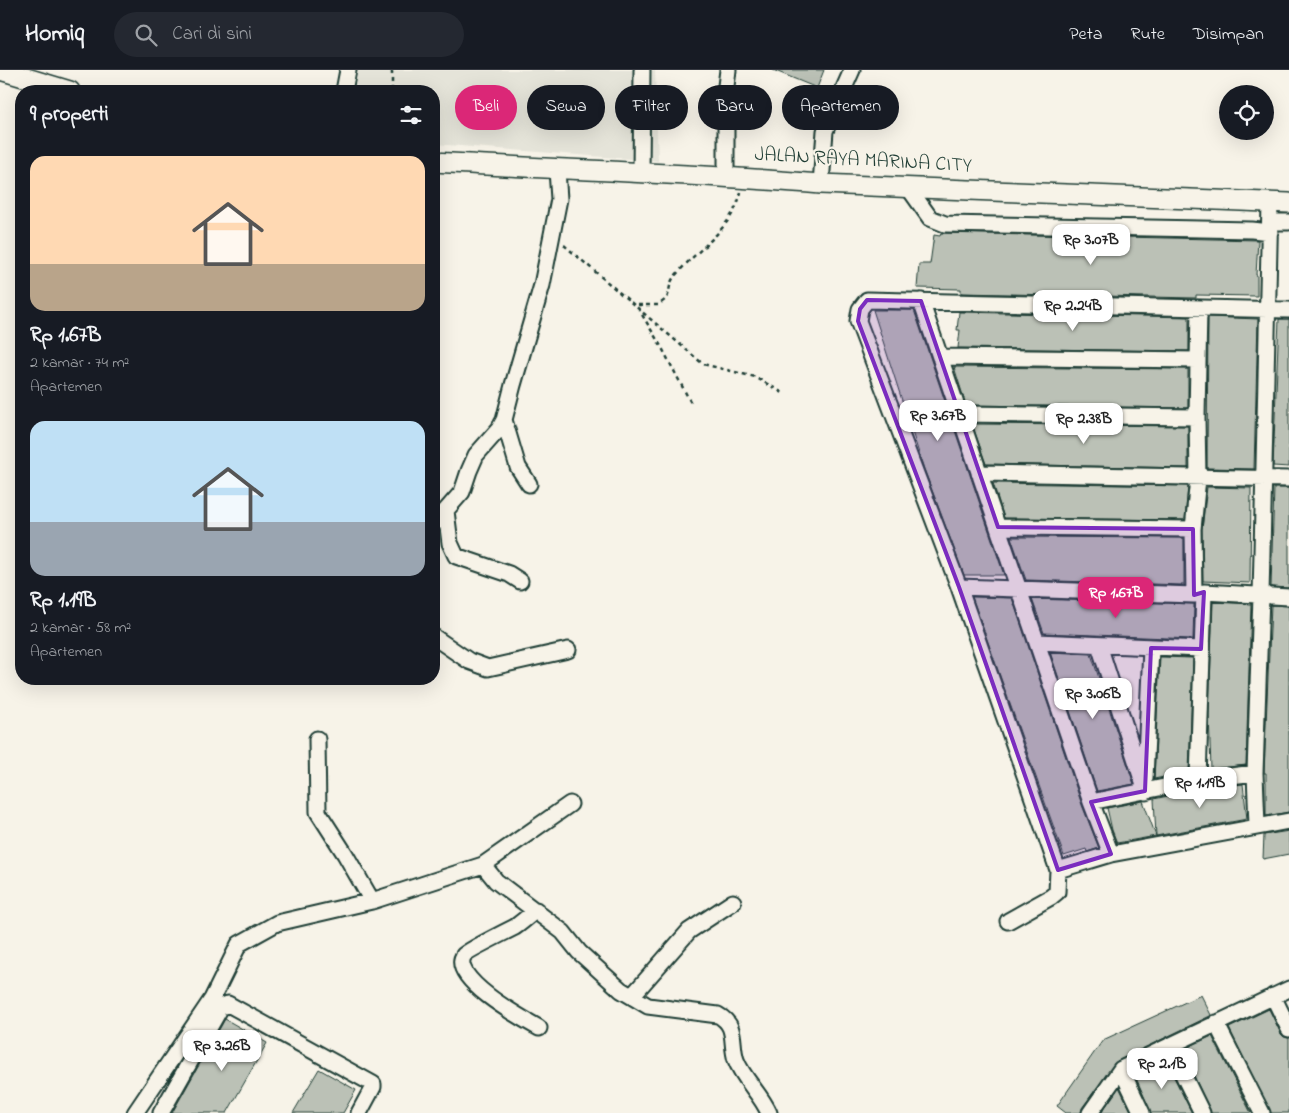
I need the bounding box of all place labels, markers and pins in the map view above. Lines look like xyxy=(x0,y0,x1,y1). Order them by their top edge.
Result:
pin: Rp 3.07B xyxy=(1039,224,1143,266)
pin: Rp 2.24B xyxy=(1021,290,1125,332)
pin: Rp 3.67B xyxy=(886,400,990,442)
pin: Rp 2.38B xyxy=(1032,402,1136,445)
pin: Rp 1.67B xyxy=(1064,576,1168,619)
pin: Rp 3.06B xyxy=(1041,678,1145,720)
pin: Rp 1.19B xyxy=(1148,766,1252,809)
pin: Rp 3.26B xyxy=(170,1030,274,1072)
pin: Rp 2.1B xyxy=(1116,1048,1208,1090)

